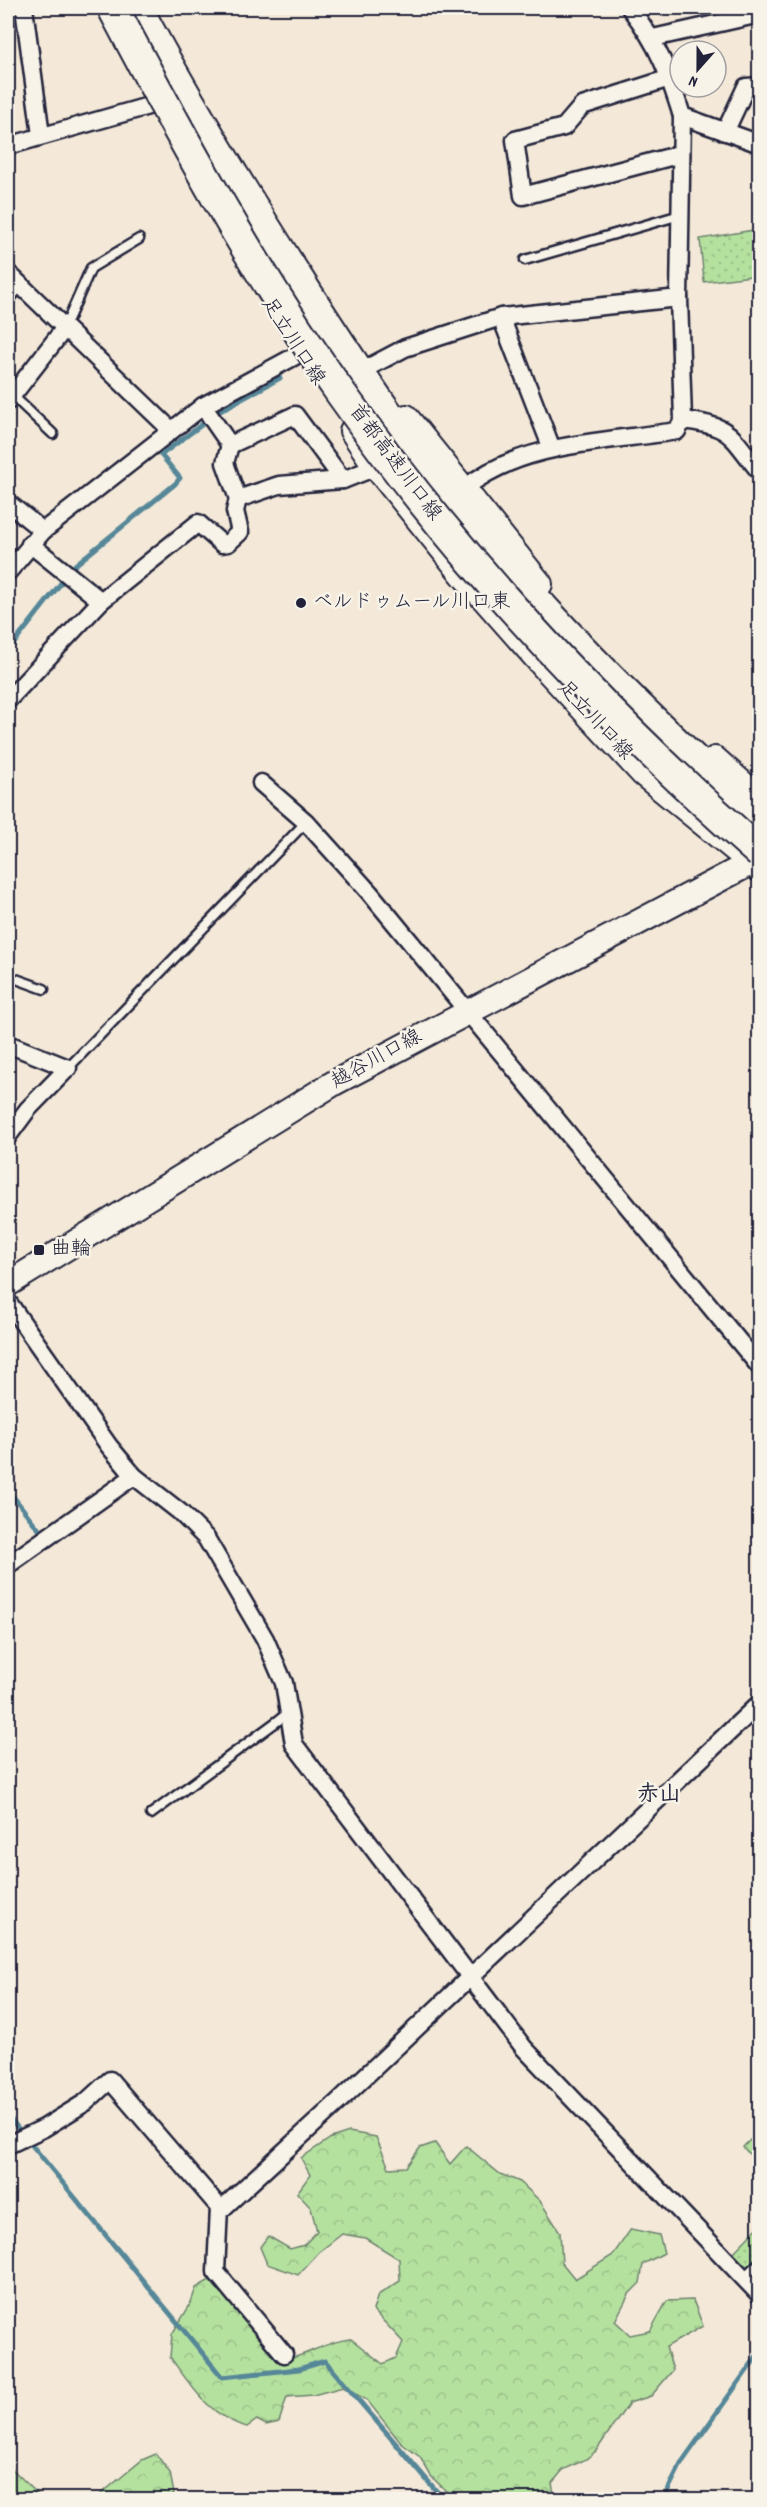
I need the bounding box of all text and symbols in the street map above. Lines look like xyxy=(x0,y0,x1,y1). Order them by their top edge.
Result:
north arrow xyxy=(668,39,728,99)
text: N xyxy=(686,68,701,93)
street label: 足立川口線 xyxy=(253,292,331,392)
street label: 首都高速川口線 xyxy=(341,399,447,527)
place label: ベルドゥムール川口東 xyxy=(313,589,511,617)
marker: ベルドゥムール川口東 xyxy=(294,596,308,610)
street label: 足立川口線 xyxy=(550,675,638,767)
street label: 越谷川口線 xyxy=(326,1024,428,1096)
place label: 曲輪 xyxy=(51,1236,91,1264)
marker: 曲輪 xyxy=(32,1243,46,1257)
district label: 赤山 xyxy=(637,1780,681,1811)

